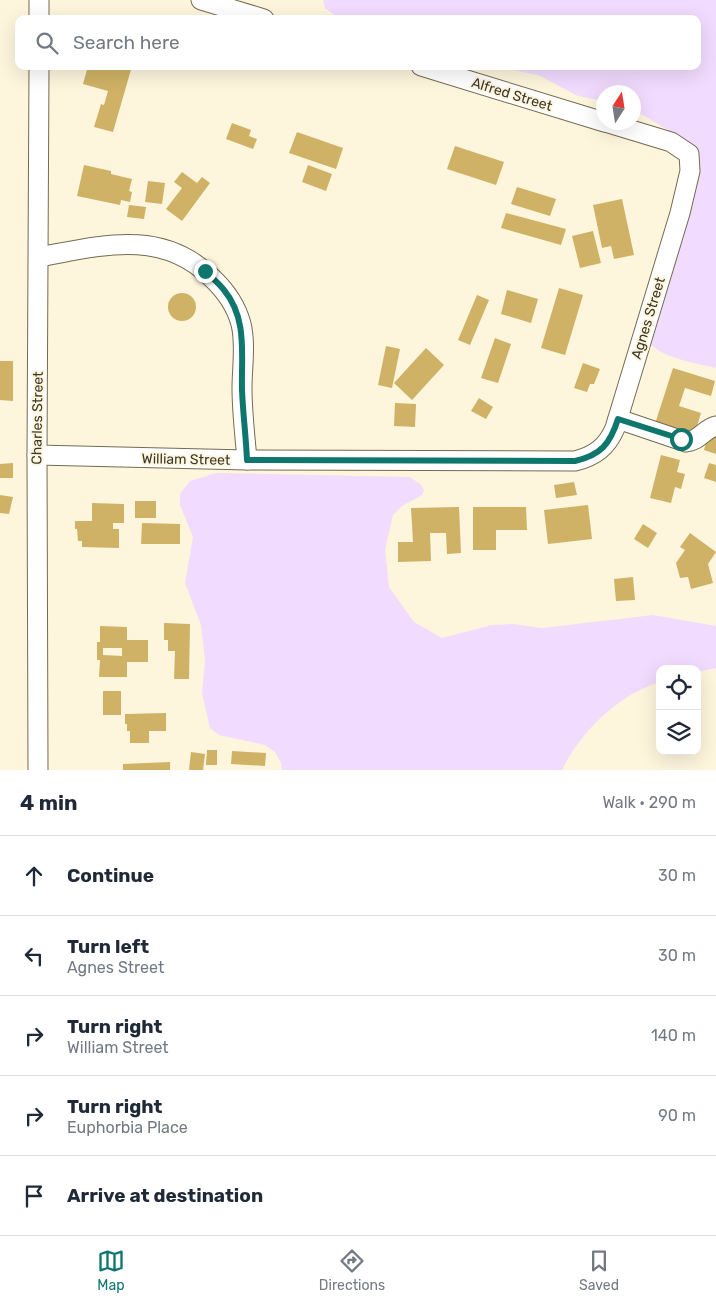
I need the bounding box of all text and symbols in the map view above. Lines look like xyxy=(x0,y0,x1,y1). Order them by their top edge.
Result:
search box xyxy=(15,15,701,70)
icon: search xyxy=(33,29,61,57)
text: Search here xyxy=(73,31,180,54)
street label: Alfred Street xyxy=(469,74,555,115)
north arrow xyxy=(596,85,641,130)
route end xyxy=(194,260,217,283)
street label: Agnes Street xyxy=(628,275,669,361)
street label: Charles Street xyxy=(28,371,47,465)
route start xyxy=(670,428,693,451)
street label: William Street xyxy=(141,450,231,469)
map controls xyxy=(656,665,701,755)
button: locate xyxy=(656,665,701,710)
button: layers xyxy=(656,710,701,755)
text: 4 min xyxy=(20,790,78,815)
text: Walk · 290 m xyxy=(602,793,696,812)
icon: ahead xyxy=(20,862,48,890)
text: Continue xyxy=(67,864,154,887)
text: 30 m xyxy=(658,866,696,885)
text: Turn left xyxy=(67,935,149,958)
icon: left xyxy=(20,942,48,970)
text: 30 m xyxy=(658,946,696,965)
text: Agnes Street xyxy=(67,958,164,977)
text: Turn right xyxy=(67,1015,162,1038)
icon: right xyxy=(20,1022,48,1050)
text: 140 m xyxy=(651,1026,696,1045)
text: William Street xyxy=(67,1038,169,1057)
text: Turn right xyxy=(67,1095,162,1118)
icon: right xyxy=(20,1102,48,1130)
text: 90 m xyxy=(658,1106,696,1125)
text: Euphorbia Place xyxy=(67,1118,188,1137)
icon: arrive xyxy=(20,1182,48,1210)
text: Arrive at destination xyxy=(67,1184,263,1207)
tab: Map xyxy=(97,1247,125,1294)
tab: Directions xyxy=(319,1247,385,1294)
tab: Saved xyxy=(579,1247,619,1294)

